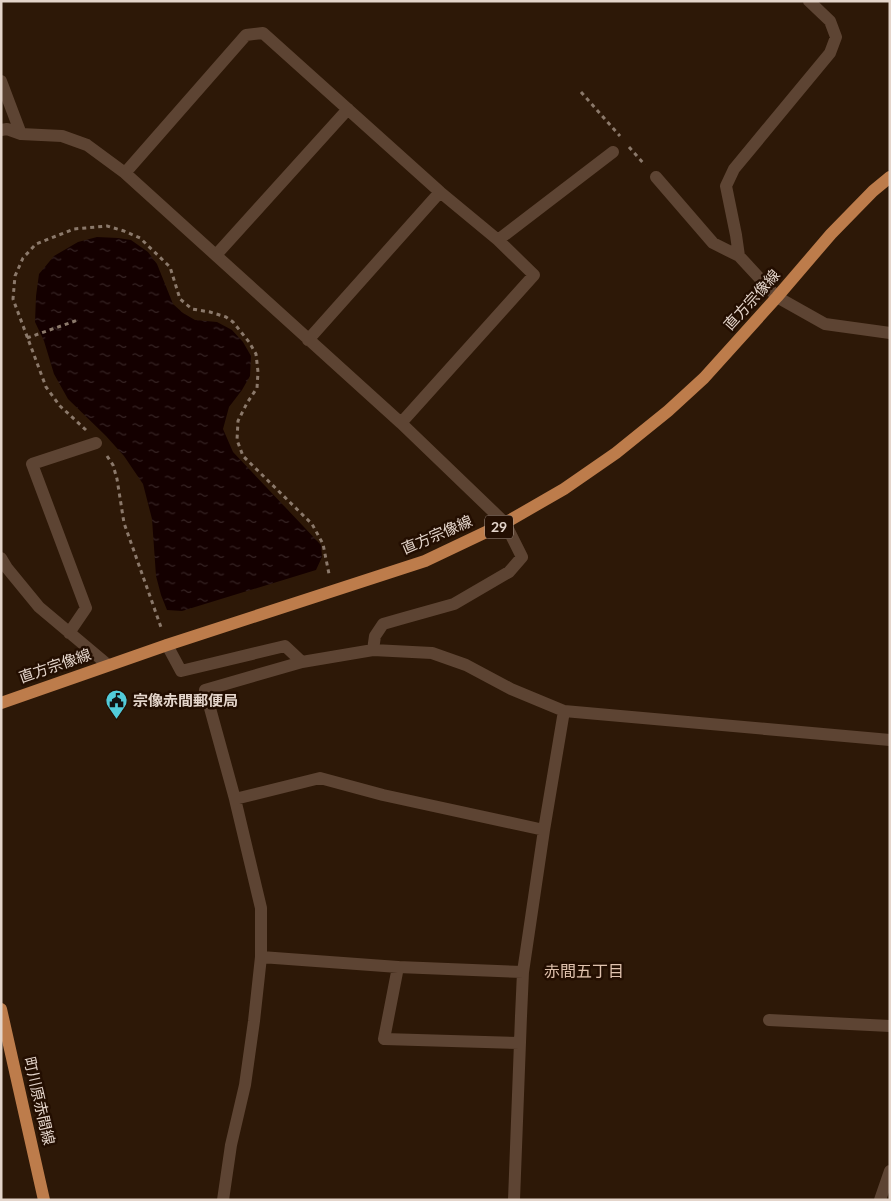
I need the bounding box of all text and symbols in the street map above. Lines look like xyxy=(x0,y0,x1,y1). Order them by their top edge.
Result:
street label: 直方宗像線 xyxy=(719,265,783,333)
street label: 直方宗像線 xyxy=(399,511,475,557)
road number: 29 xyxy=(485,516,513,538)
street label: 直方宗像線 xyxy=(16,644,93,686)
public building icon: 宗像赤間郵便局 xyxy=(105,689,129,720)
place label: 宗像赤間郵便局 xyxy=(133,691,238,709)
district label: 赤間五丁目 xyxy=(544,961,624,980)
street label: 町川原赤間線 xyxy=(21,1055,59,1147)

